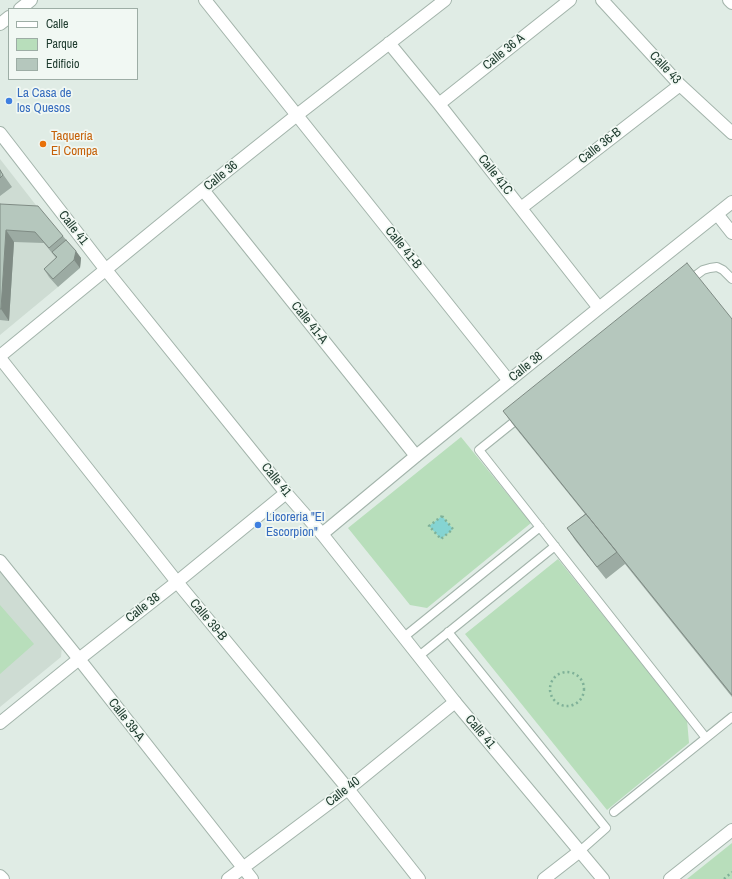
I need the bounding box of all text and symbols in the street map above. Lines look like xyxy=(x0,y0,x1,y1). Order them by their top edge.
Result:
legend xyxy=(8,8,138,80)
text: Calle xyxy=(46,16,68,32)
street label: Calle 36 A xyxy=(480,30,528,74)
text: Parque xyxy=(46,36,78,52)
street label: Calle 43 xyxy=(646,48,684,88)
text: Edificio xyxy=(46,56,79,72)
place label: La Casa de los Quesos xyxy=(17,86,72,117)
marker: La Casa de los Quesos xyxy=(4,96,14,106)
street label: Calle 36-B xyxy=(576,125,624,167)
place label: Taquería El Compa xyxy=(51,129,98,160)
marker: Taquería El Compa xyxy=(38,139,48,149)
street label: Calle 41C xyxy=(474,152,516,198)
street label: Calle 36 xyxy=(201,158,241,194)
street label: Calle 41 xyxy=(55,208,91,248)
street label: Calle 41-B xyxy=(381,224,425,272)
street label: Calle 41-A xyxy=(287,299,331,347)
street label: Calle 38 xyxy=(506,349,546,385)
street label: Calle 41 xyxy=(258,460,294,500)
place label: Licoreria "El Escorpion" xyxy=(266,510,324,541)
marker: Licoreria "El Escorpion" xyxy=(253,520,263,530)
street label: Calle 38 xyxy=(123,590,163,626)
street label: Calle 39-B xyxy=(186,596,230,644)
street label: Calle 39-A xyxy=(105,696,147,744)
street label: Calle 41 xyxy=(461,712,499,752)
street label: Calle 40 xyxy=(323,774,363,810)

